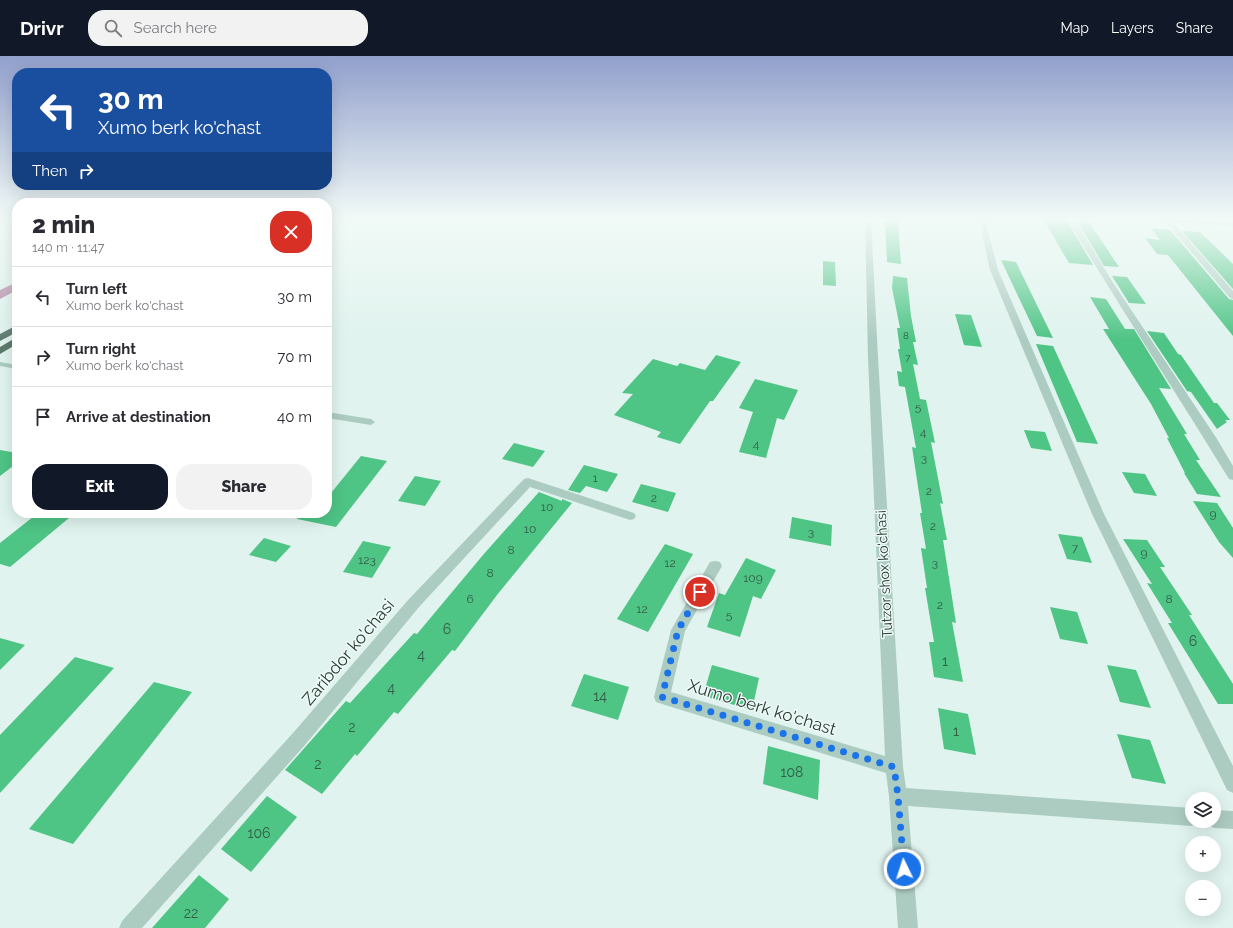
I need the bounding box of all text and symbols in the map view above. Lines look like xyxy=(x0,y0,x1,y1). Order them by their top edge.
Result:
search box xyxy=(88,10,368,46)
text: Drivr xyxy=(20,17,64,39)
icon: search xyxy=(102,17,124,39)
text: Search here xyxy=(134,19,217,37)
text: Map xyxy=(1061,20,1089,36)
text: Layers xyxy=(1111,20,1154,36)
text: Share xyxy=(1176,20,1213,36)
text: 30 m xyxy=(98,83,164,116)
icon: left xyxy=(32,84,84,136)
text: Xumo berk ko'chast xyxy=(98,117,261,138)
icon: right xyxy=(75,160,97,182)
text: Then xyxy=(32,162,67,180)
text: 2 min xyxy=(32,210,95,239)
button: close xyxy=(270,211,312,253)
text: 140 m · 11:47 xyxy=(32,240,105,255)
text: Turn left xyxy=(66,280,127,298)
icon: left xyxy=(32,286,54,308)
text: 30 m xyxy=(277,288,312,306)
text: Xumo berk ko'chast xyxy=(66,298,184,313)
house number: 8 xyxy=(903,330,909,341)
text: Turn right xyxy=(66,340,136,358)
icon: right xyxy=(32,346,54,368)
text: 70 m xyxy=(277,348,312,366)
house number: 7 xyxy=(905,352,911,363)
text: Xumo berk ko'chast xyxy=(66,358,184,373)
house number: 5 xyxy=(915,400,922,414)
icon: arrive xyxy=(32,406,54,428)
text: Arrive at destination xyxy=(66,408,211,426)
text: 40 m xyxy=(277,408,312,426)
house number: 4 xyxy=(920,425,927,439)
house number: 4 xyxy=(753,437,760,451)
house number: 3 xyxy=(921,451,927,465)
button: Exit xyxy=(32,464,168,510)
button: Share xyxy=(176,464,312,510)
house number: 1 xyxy=(592,471,598,485)
house number: 2 xyxy=(926,484,932,498)
house number: 2 xyxy=(651,491,657,505)
house number: 10 xyxy=(541,500,553,514)
house number: 9 xyxy=(1209,507,1217,521)
street label: Tutzor shox ko'chasi xyxy=(873,510,895,638)
house number: 2 xyxy=(930,519,936,533)
house number: 10 xyxy=(524,522,536,536)
house number: 3 xyxy=(808,525,814,539)
house number: 7 xyxy=(1072,541,1079,555)
house number: 8 xyxy=(507,543,515,557)
house number: 9 xyxy=(1140,546,1148,560)
house number: 123 xyxy=(358,553,376,567)
house number: 12 xyxy=(664,556,676,570)
house number: 3 xyxy=(932,556,938,570)
house number: 8 xyxy=(486,566,494,580)
house number: 109 xyxy=(743,571,763,585)
pin xyxy=(683,575,717,609)
icon: arrive xyxy=(689,581,711,603)
house number: 6 xyxy=(466,592,474,606)
house number: 8 xyxy=(1165,592,1173,606)
street label: Zaribdor ko'chasi xyxy=(298,595,398,709)
house number: 2 xyxy=(937,598,943,612)
house number: 12 xyxy=(636,602,648,616)
house number: 5 xyxy=(726,608,733,622)
house number: 6 xyxy=(443,621,451,637)
house number: 6 xyxy=(1189,633,1197,649)
house number: 4 xyxy=(417,647,425,663)
house number: 1 xyxy=(942,653,948,669)
street label: Xumo berk ko'chast xyxy=(685,675,839,739)
house number: 4 xyxy=(387,680,395,696)
house number: 14 xyxy=(593,688,607,704)
house number: 2 xyxy=(348,719,356,735)
house number: 1 xyxy=(953,723,959,739)
house number: 2 xyxy=(314,756,322,772)
house number: 108 xyxy=(781,764,803,780)
map controls xyxy=(1185,792,1221,916)
button: layers xyxy=(1185,792,1221,828)
house number: 106 xyxy=(247,825,271,841)
button: + xyxy=(1185,836,1221,872)
position arrow xyxy=(883,848,925,890)
button: − xyxy=(1185,880,1221,916)
house number: 22 xyxy=(184,905,198,921)

